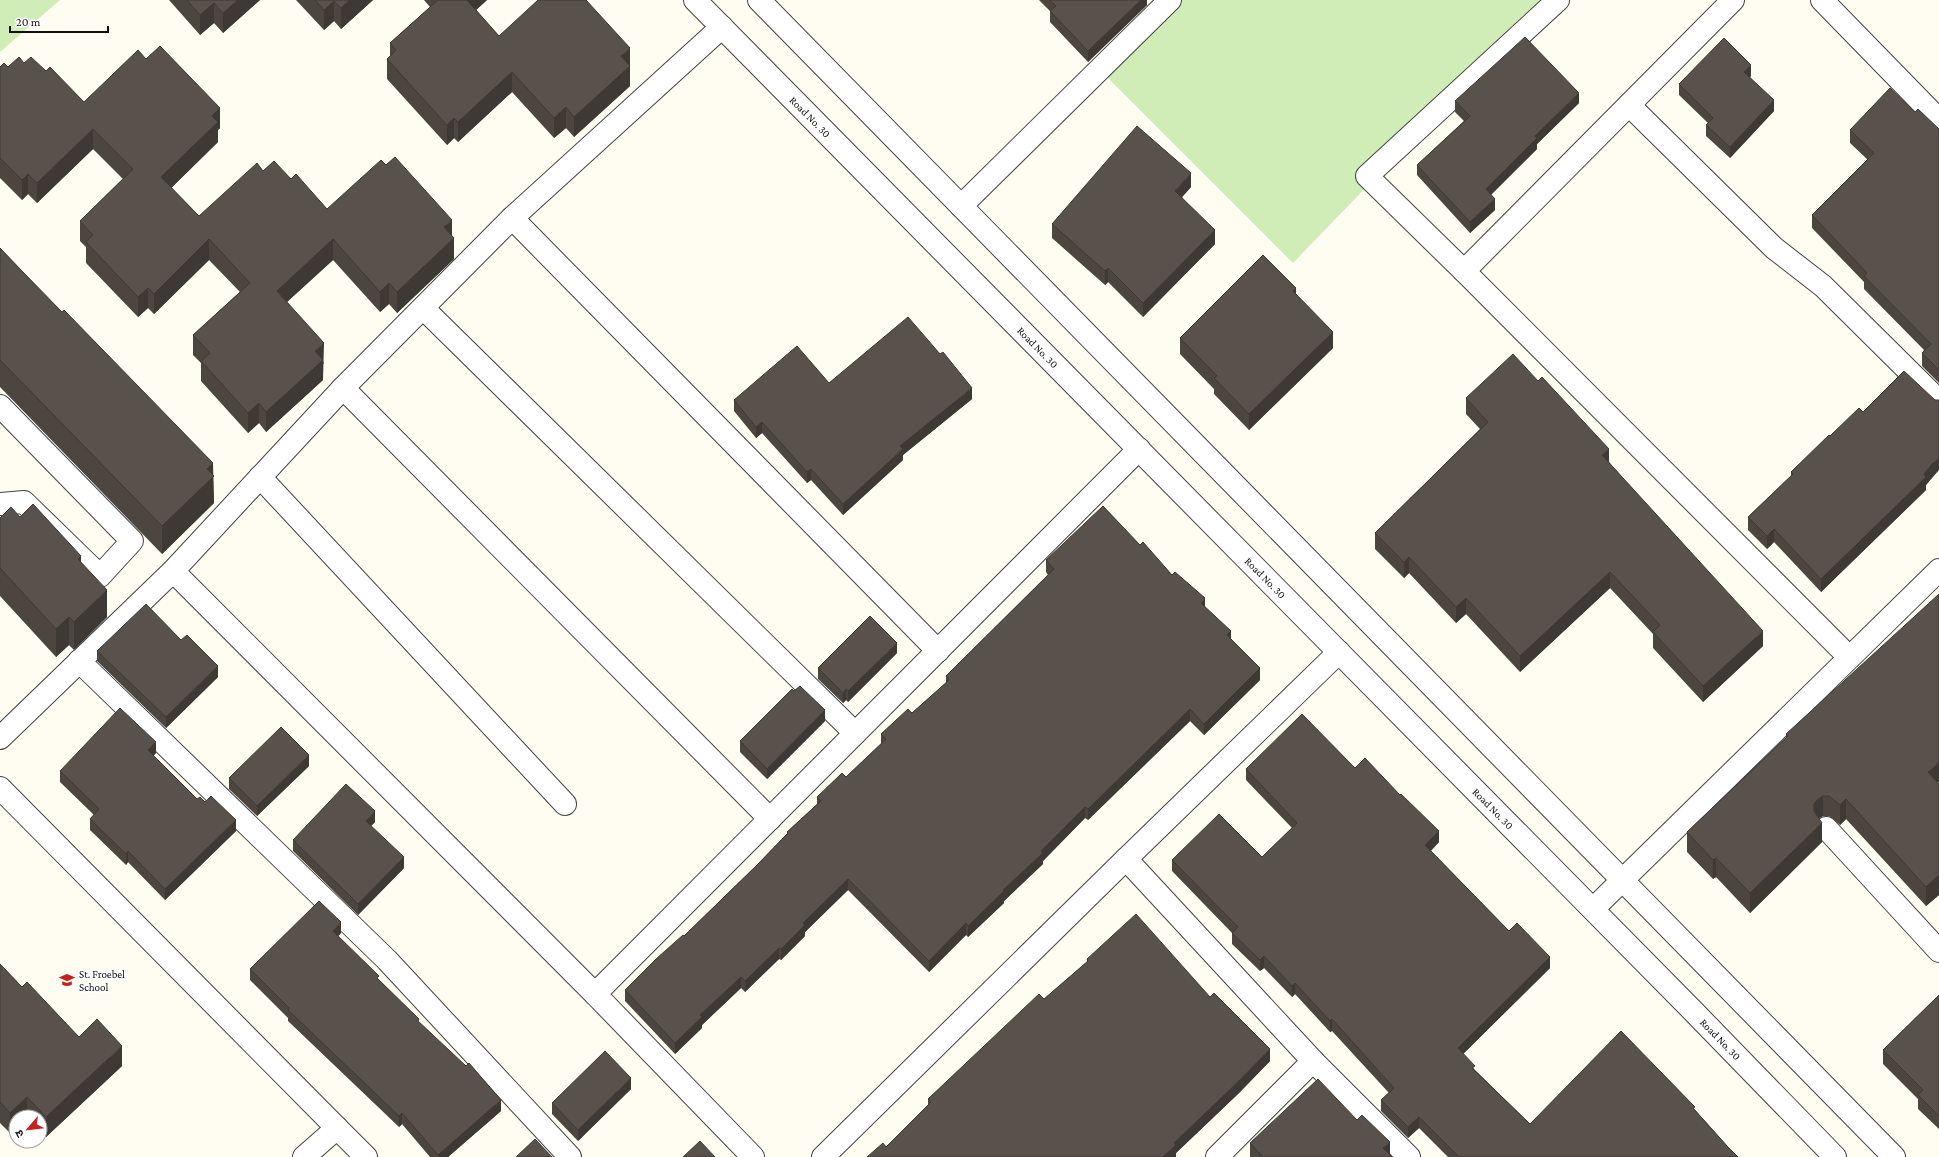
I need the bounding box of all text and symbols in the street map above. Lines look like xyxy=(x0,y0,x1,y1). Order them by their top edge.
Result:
scale bar xyxy=(10,8,108,34)
text: 20 m xyxy=(16,15,41,29)
street label: Road No. 30 xyxy=(787,94,833,140)
street label: Road No. 30 xyxy=(1015,324,1061,370)
street label: Road No. 30 xyxy=(1243,555,1288,601)
street label: Road No. 30 xyxy=(1470,785,1516,831)
place label: St. Froebel School xyxy=(79,968,125,993)
school or university icon: St. Froebel School xyxy=(58,971,76,989)
street label: Road No. 30 xyxy=(1698,1016,1743,1062)
north arrow xyxy=(8,1109,48,1149)
text: उ xyxy=(12,1128,26,1139)

